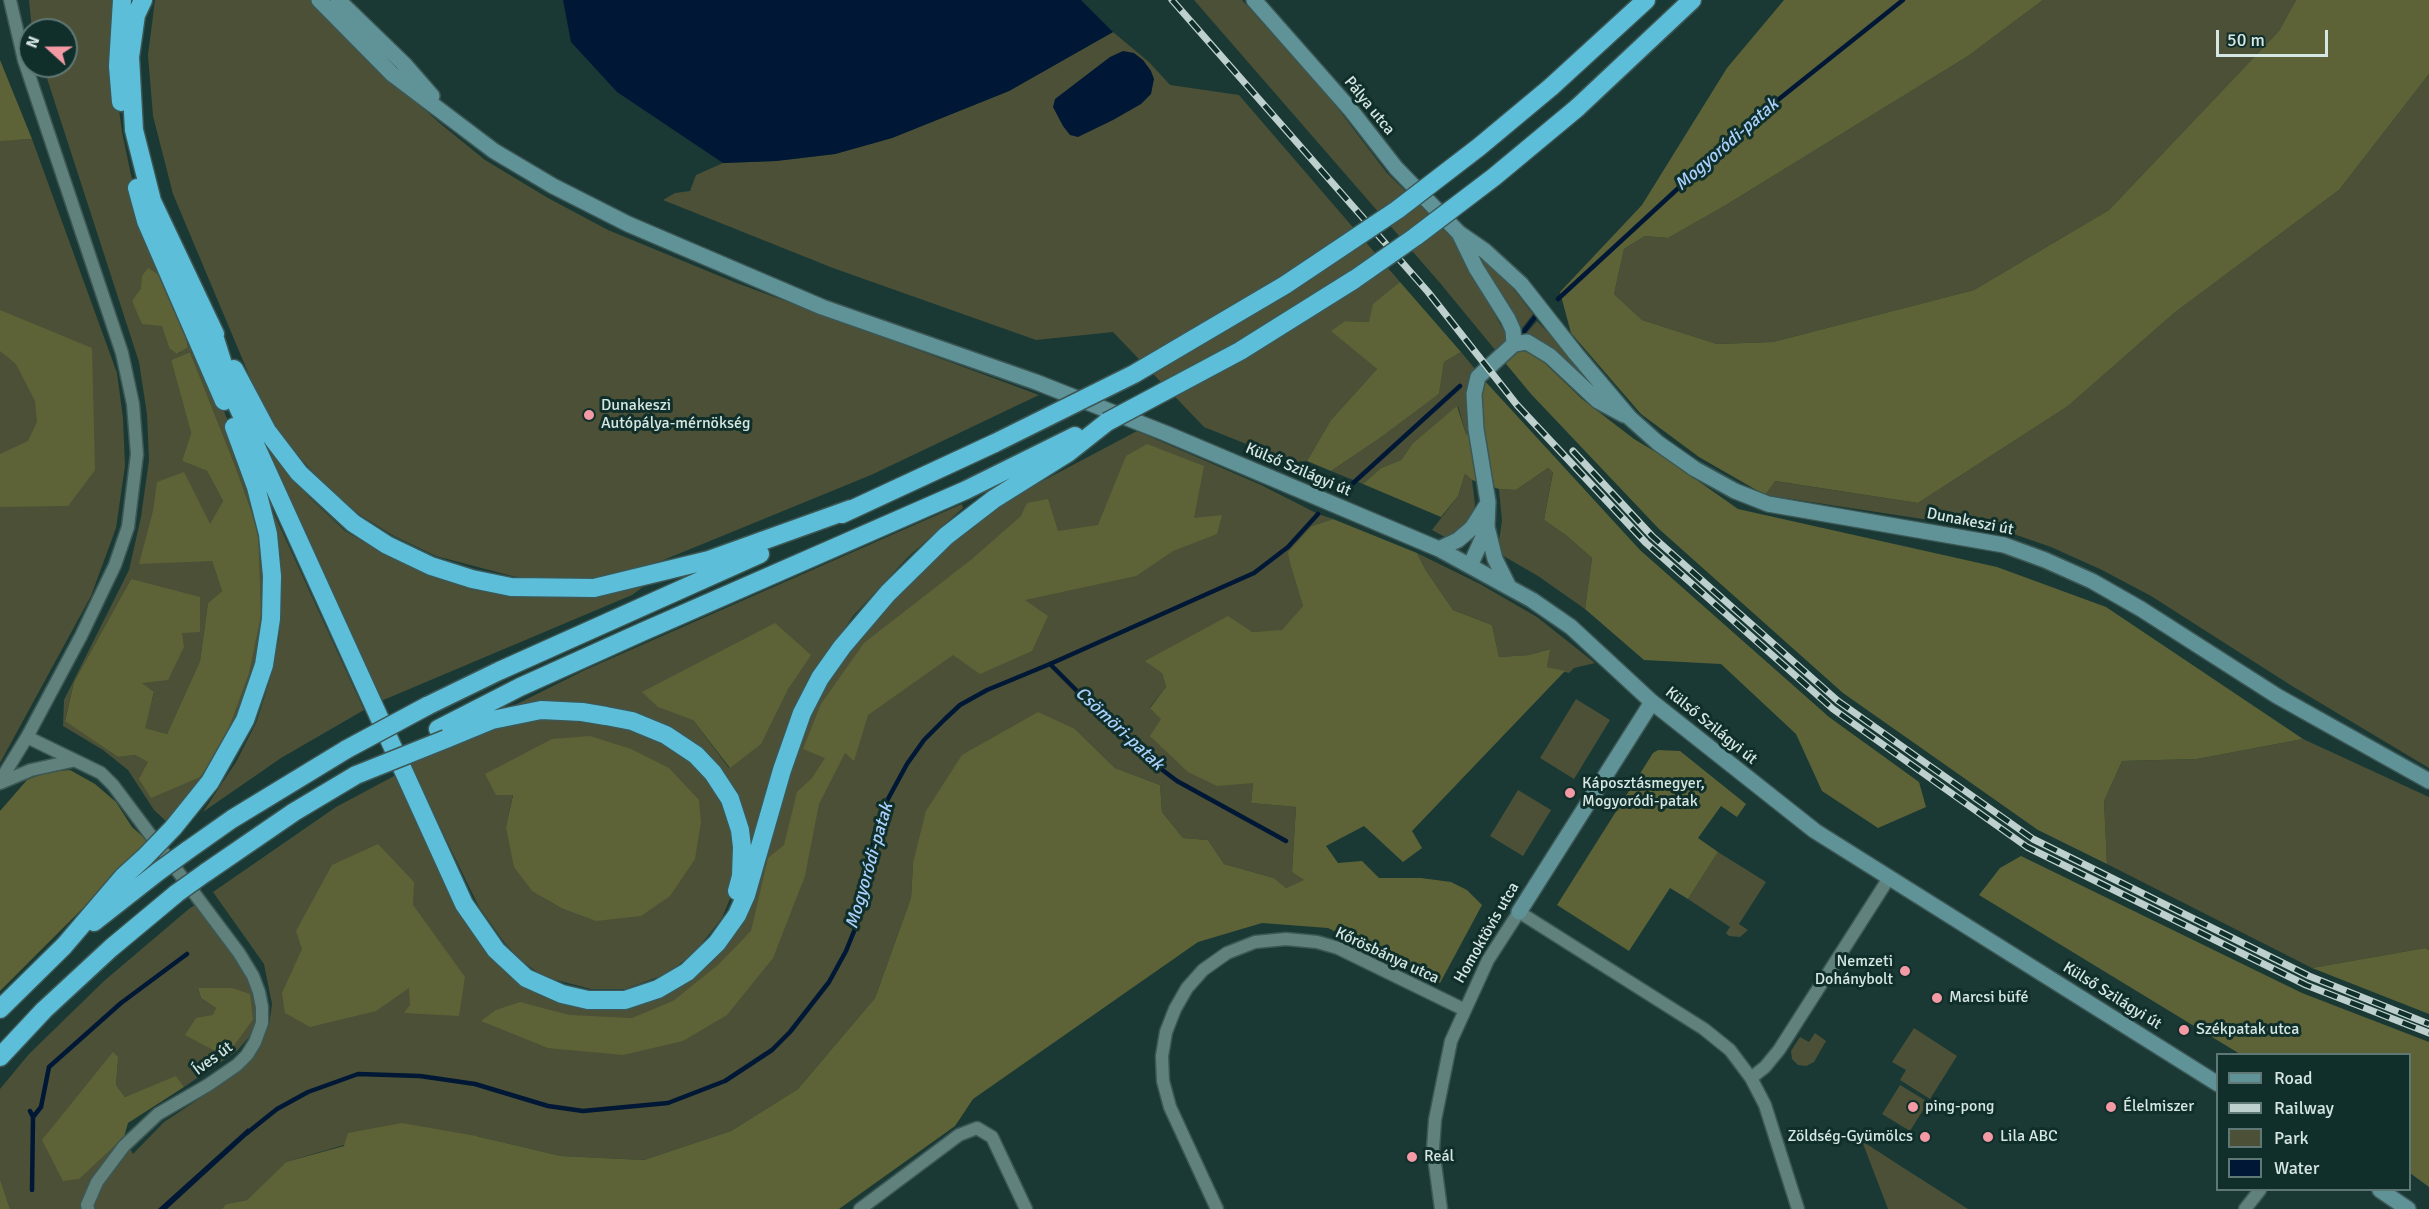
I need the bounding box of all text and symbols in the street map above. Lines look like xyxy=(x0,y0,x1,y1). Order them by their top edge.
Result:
north arrow xyxy=(18,18,78,78)
scale bar xyxy=(2219,18,2332,56)
text: 50 m xyxy=(2227,29,2265,51)
text: N xyxy=(22,33,44,51)
street label: Pálya utca xyxy=(1339,73,1399,139)
water label: Mogyoródi-patak xyxy=(1671,94,1783,196)
place label: Dunakeszi Autópálya-mérnökség xyxy=(601,396,750,434)
marker: Dunakeszi Autópálya-mérnökség xyxy=(582,408,596,422)
street label: Külső Szilágyi út xyxy=(1242,439,1354,501)
street label: Dunakeszi út xyxy=(1925,504,2015,540)
water label: Csömöri-patak xyxy=(1070,683,1168,775)
street label: Külső Szilágyi út xyxy=(1661,683,1761,769)
place label: Káposztásmegyer, Mogyoródi-patak xyxy=(1582,774,1705,812)
marker: Káposztásmegyer, Mogyoródi-patak xyxy=(1563,786,1577,800)
water label: Mogyoródi-patak xyxy=(842,800,898,932)
street label: Homoktövis utca xyxy=(1450,879,1524,987)
street label: Kőrösbánya utca xyxy=(1332,924,1442,988)
place label: Nemzeti Dohánybolt xyxy=(1815,952,1893,990)
street label: Külső Szilágyi út xyxy=(2059,958,2165,1034)
marker: Nemzeti Dohánybolt xyxy=(1898,964,1912,978)
place label: Marcsi büfé xyxy=(1949,988,2028,1008)
marker: Marcsi büfé xyxy=(1930,991,1944,1005)
place label: Székpatak utca xyxy=(2196,1020,2299,1040)
marker: Székpatak utca xyxy=(2177,1023,2191,1037)
street label: Íves út xyxy=(189,1038,237,1080)
legend xyxy=(2216,1053,2411,1191)
text: Road xyxy=(2274,1067,2313,1089)
place label: ping-pong xyxy=(1925,1097,1995,1117)
place label: Élelmiszer xyxy=(2123,1097,2194,1117)
text: Railway xyxy=(2274,1097,2334,1119)
marker: ping-pong xyxy=(1906,1100,1920,1114)
marker: Élelmiszer xyxy=(2104,1100,2118,1114)
place label: Zöldség-Gyümölcs xyxy=(1787,1127,1913,1147)
place label: Lila ABC xyxy=(2000,1127,2058,1147)
text: Park xyxy=(2274,1127,2309,1149)
marker: Zöldség-Gyümölcs xyxy=(1918,1130,1932,1144)
marker: Lila ABC xyxy=(1981,1130,1995,1144)
place label: Reál xyxy=(1424,1147,1454,1167)
marker: Reál xyxy=(1405,1150,1419,1164)
text: Water xyxy=(2274,1157,2319,1179)

